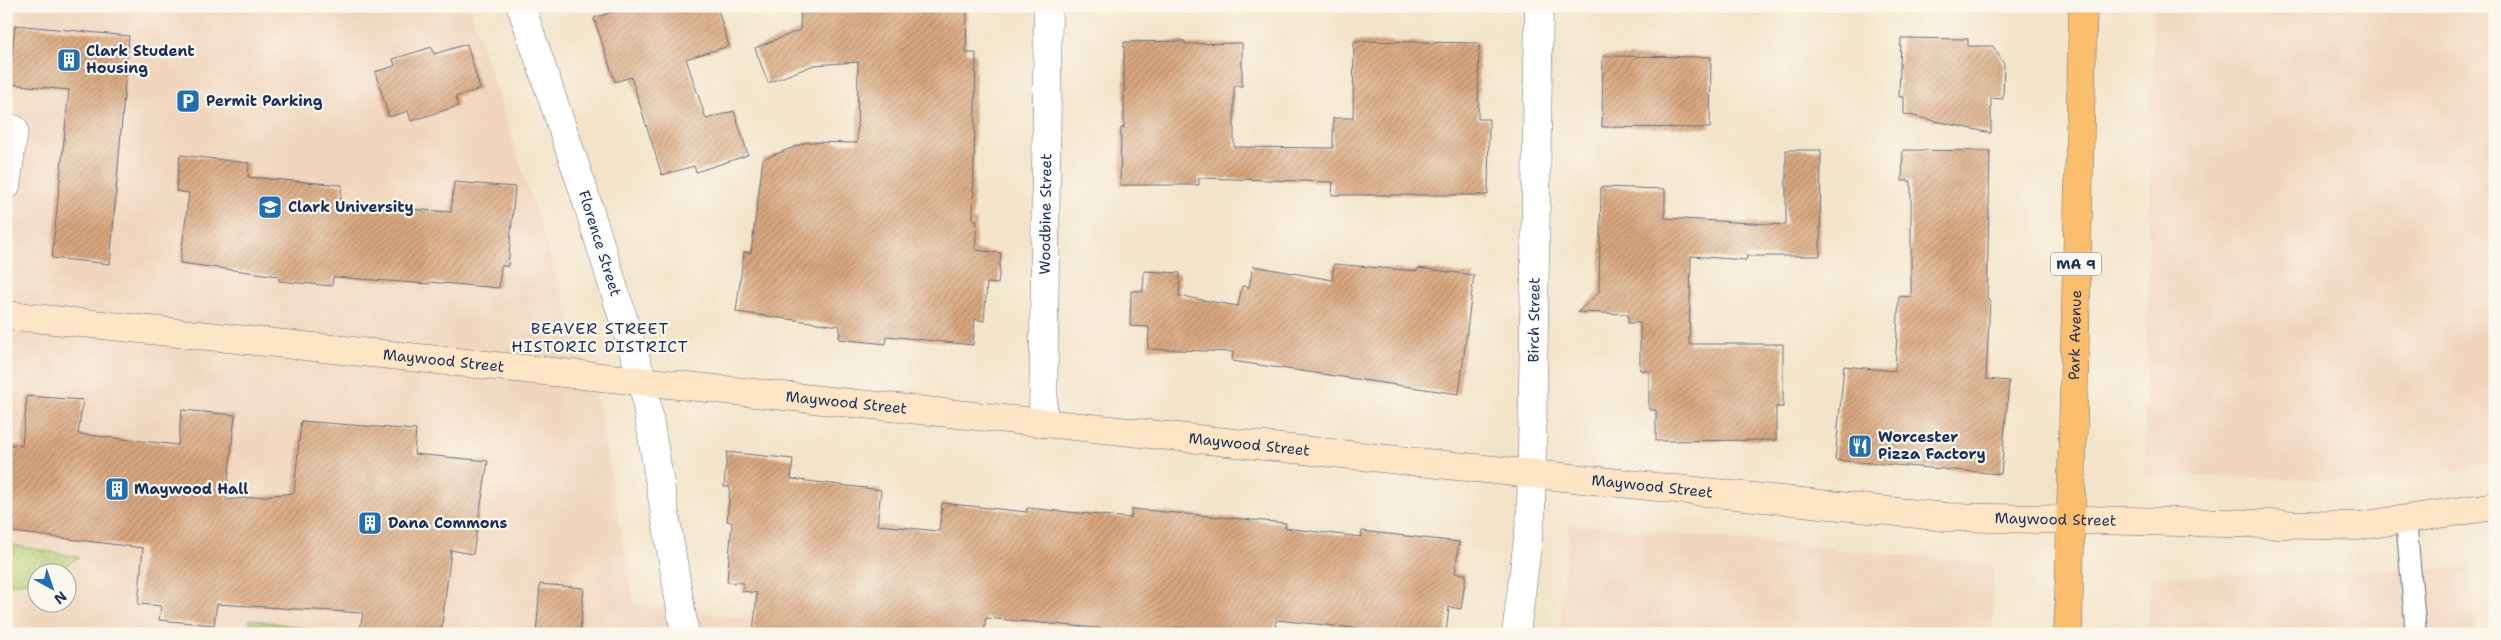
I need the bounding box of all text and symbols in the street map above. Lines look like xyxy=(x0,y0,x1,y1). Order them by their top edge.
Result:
place label: Clark Student Housing xyxy=(86,41,195,78)
building icon: Clark Student Housing xyxy=(56,47,82,73)
parking icon: Permit Parking xyxy=(175,88,201,114)
place label: Permit Parking xyxy=(206,91,323,111)
street label: Woodbine Street xyxy=(1035,153,1056,275)
street label: Florence Street xyxy=(574,188,626,299)
school or university icon: Clark University xyxy=(257,194,283,220)
place label: Clark University xyxy=(288,197,414,217)
road number: MA 9 xyxy=(2051,252,2101,276)
street label: Birch Street xyxy=(1523,277,1545,363)
street label: Park Avenue xyxy=(2064,290,2086,380)
district label: BEAVER STREET HISTORIC DISTRICT xyxy=(511,318,689,357)
street label: Maywood Street xyxy=(382,344,505,377)
street label: Maywood Street xyxy=(785,386,908,419)
place label: Worcester Pizza Factory xyxy=(1878,427,1986,464)
street label: Maywood Street xyxy=(1188,428,1311,461)
restaurant icon: Worcester Pizza Factory xyxy=(1847,433,1873,459)
street label: Maywood Street xyxy=(1590,470,1714,503)
building icon: Maywood Hall xyxy=(104,476,130,502)
place label: Maywood Hall xyxy=(134,479,248,499)
street label: Maywood Street xyxy=(1994,508,2117,531)
building icon: Dana Commons xyxy=(357,510,383,536)
place label: Dana Commons xyxy=(388,513,508,533)
north arrow xyxy=(28,562,78,612)
text: N xyxy=(50,587,70,608)

